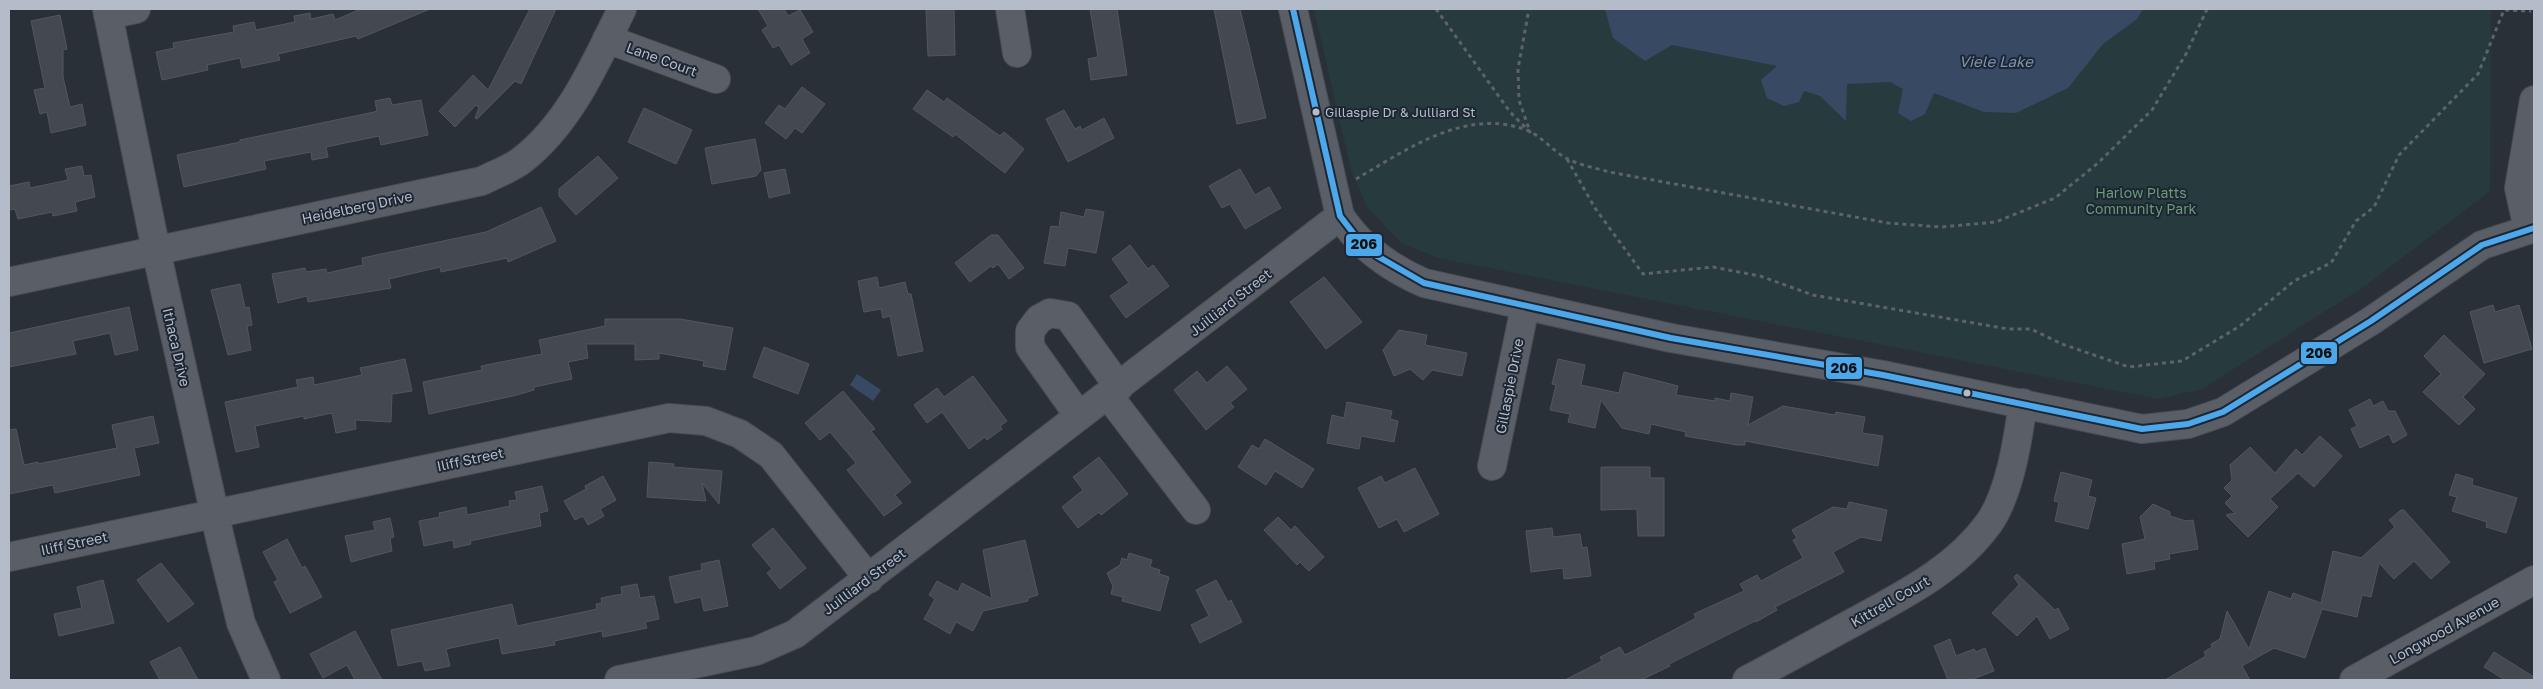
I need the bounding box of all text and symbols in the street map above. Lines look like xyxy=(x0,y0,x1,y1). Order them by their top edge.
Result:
street label: Lane Court xyxy=(624,38,700,80)
water label: Viele Lake xyxy=(1959,52,2034,70)
place label: Gillaspie Dr & Julliard St xyxy=(1325,104,1476,120)
marker: Gillaspie Dr & Julliard St xyxy=(1311,107,1321,117)
park label: Harlow Platts Community Park xyxy=(2085,184,2197,217)
street label: Heidelberg Drive xyxy=(300,187,414,227)
line badge: 206 xyxy=(1345,233,1383,257)
text: 206 xyxy=(1351,235,1377,252)
street label: Juilliard Street xyxy=(1186,265,1274,339)
street label: Ithaca Drive xyxy=(160,306,194,388)
street label: Gillaspie Drive xyxy=(1491,337,1527,435)
line badge: 206 xyxy=(2300,341,2338,365)
text: 206 xyxy=(2306,344,2332,361)
line badge: 206 xyxy=(1825,356,1863,380)
text: 206 xyxy=(1831,359,1857,376)
unlabelled marker xyxy=(1962,388,1972,398)
street label: Iliff Street xyxy=(435,444,505,474)
street label: Iliff Street xyxy=(39,528,109,558)
street label: Juilliard Street xyxy=(819,544,909,618)
street label: Kittrell Court xyxy=(1848,572,1932,630)
street label: Longwood Avenue xyxy=(2386,593,2502,667)

